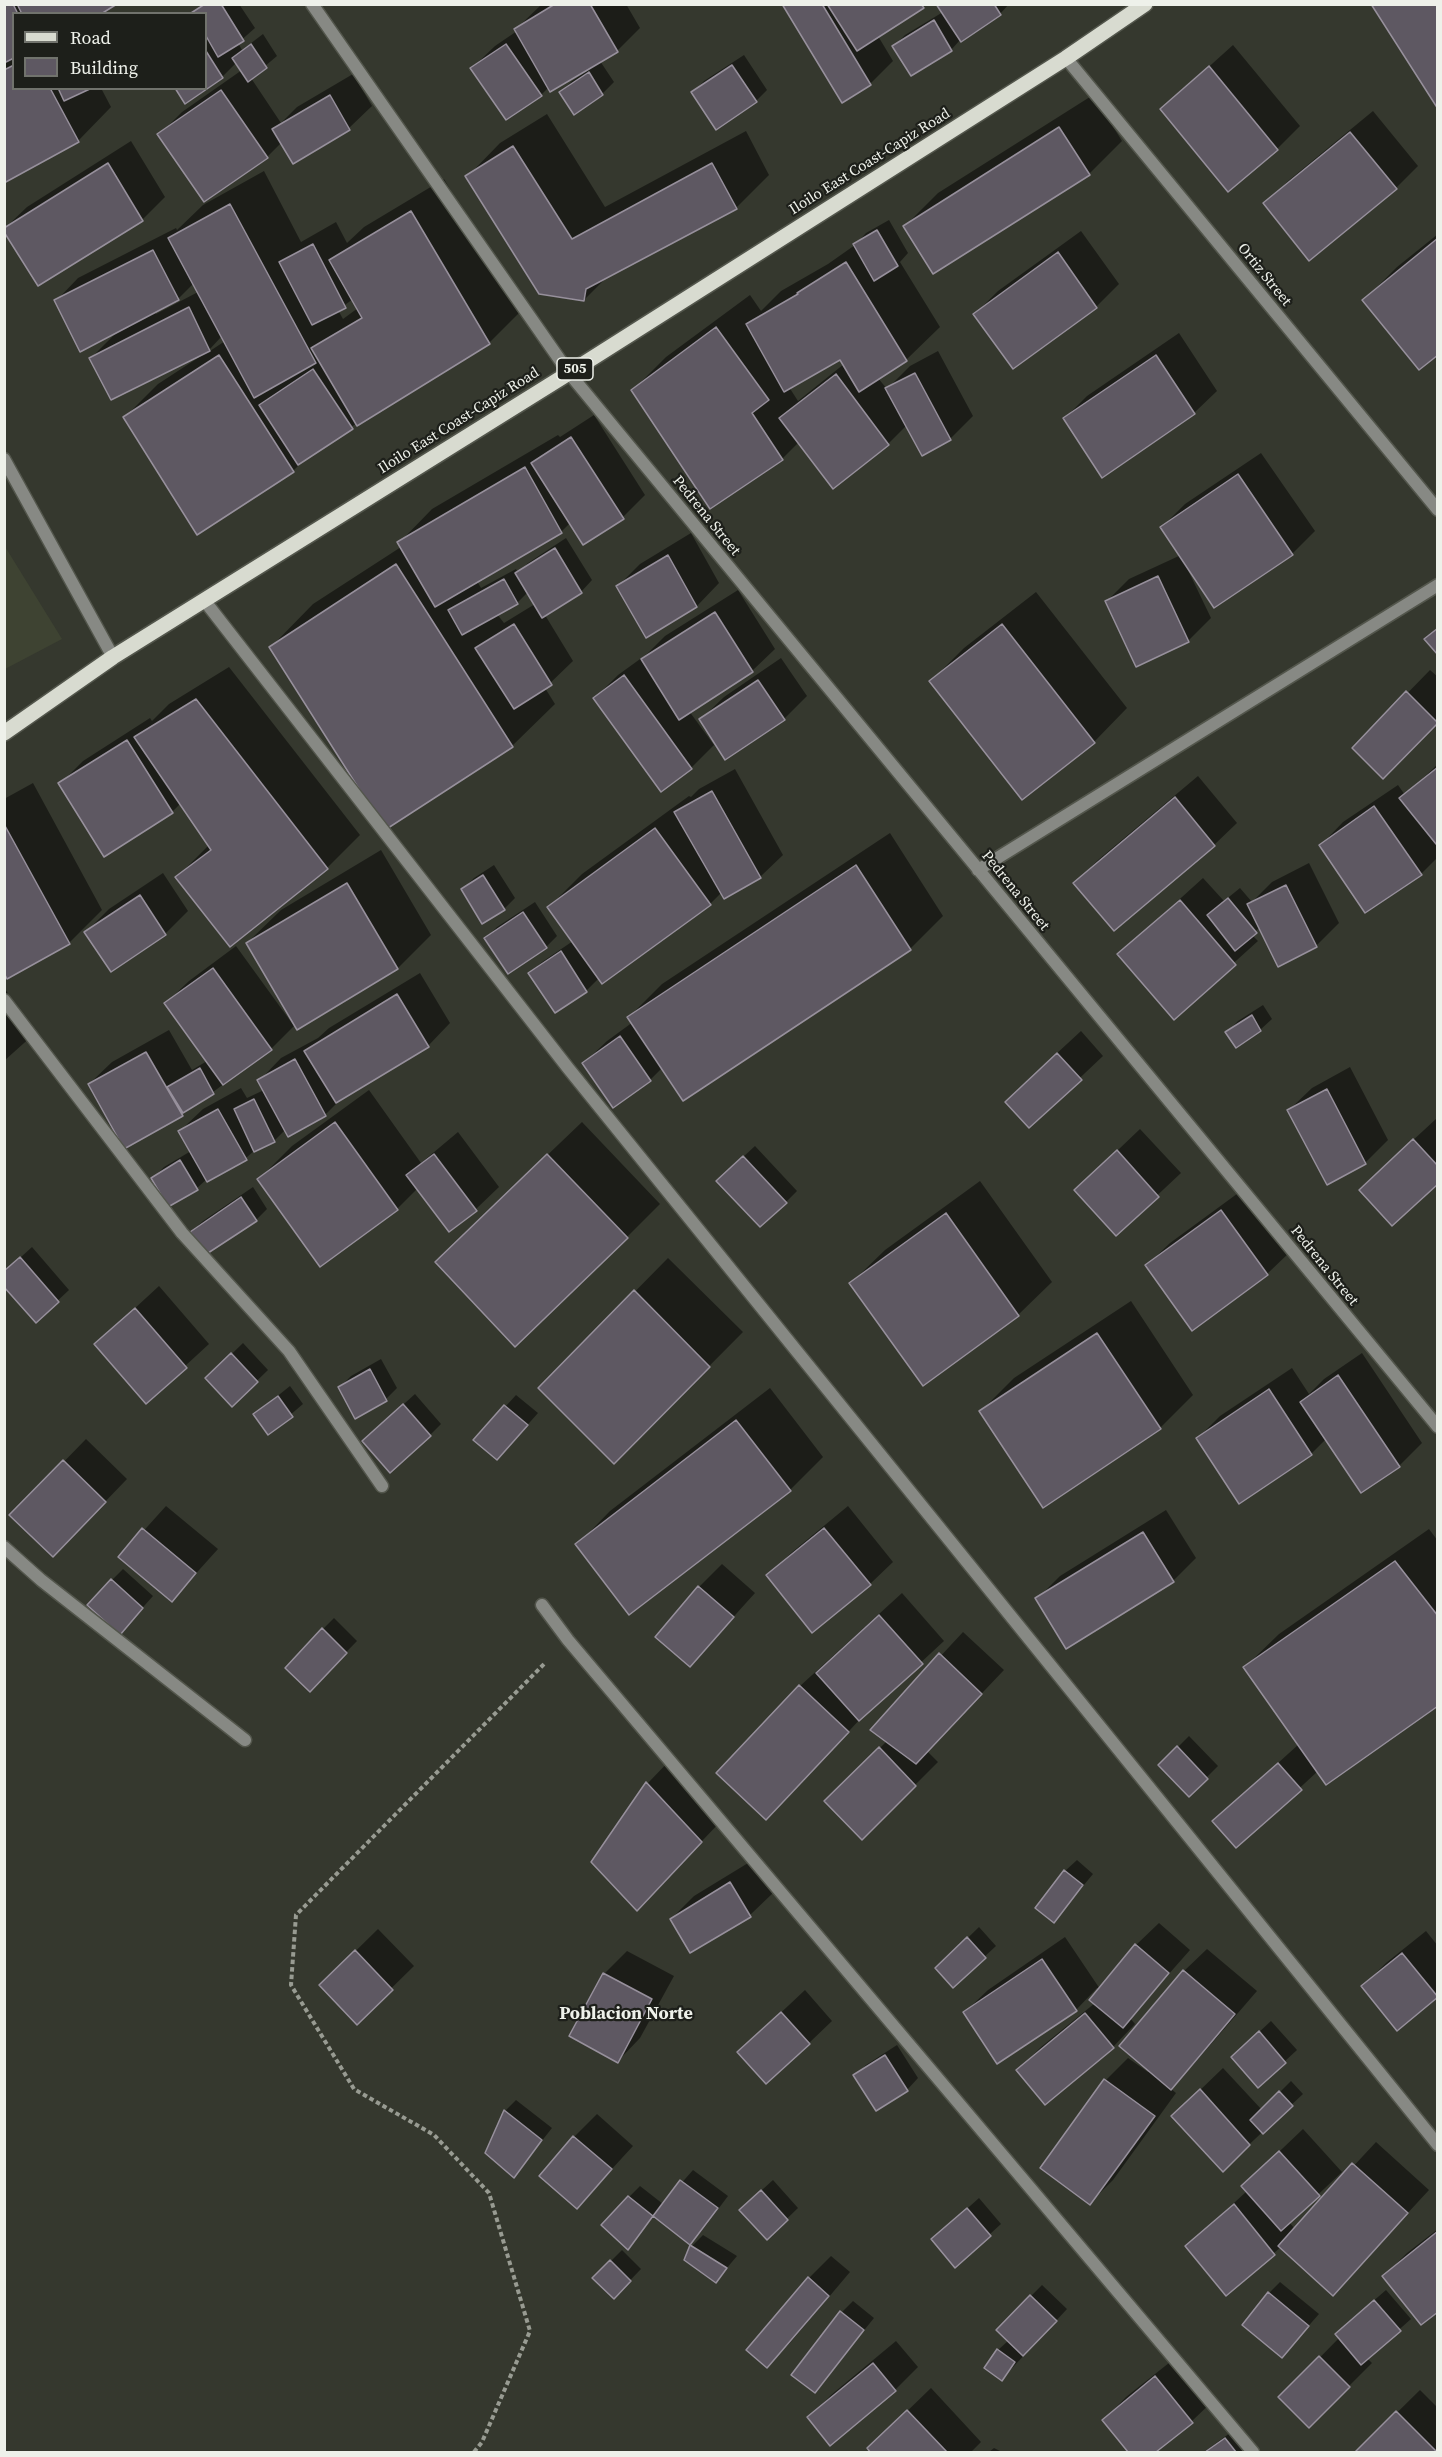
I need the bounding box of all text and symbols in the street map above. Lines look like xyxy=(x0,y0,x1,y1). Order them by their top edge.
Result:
legend xyxy=(12,12,207,90)
text: Road xyxy=(70,25,111,50)
text: Building xyxy=(70,55,138,80)
street label: Iloilo East Coast-Capiz Road xyxy=(786,105,954,219)
street label: Ortiz Street xyxy=(1233,240,1295,310)
road number: 505 xyxy=(557,358,593,380)
street label: Iloilo East Coast-Capiz Road xyxy=(375,364,543,478)
street label: Pedrena Street xyxy=(668,472,744,560)
street label: Pedrena Street xyxy=(977,847,1053,935)
street label: Pedrena Street xyxy=(1286,1222,1362,1310)
district label: Poblacion Norte xyxy=(559,2003,693,2025)

